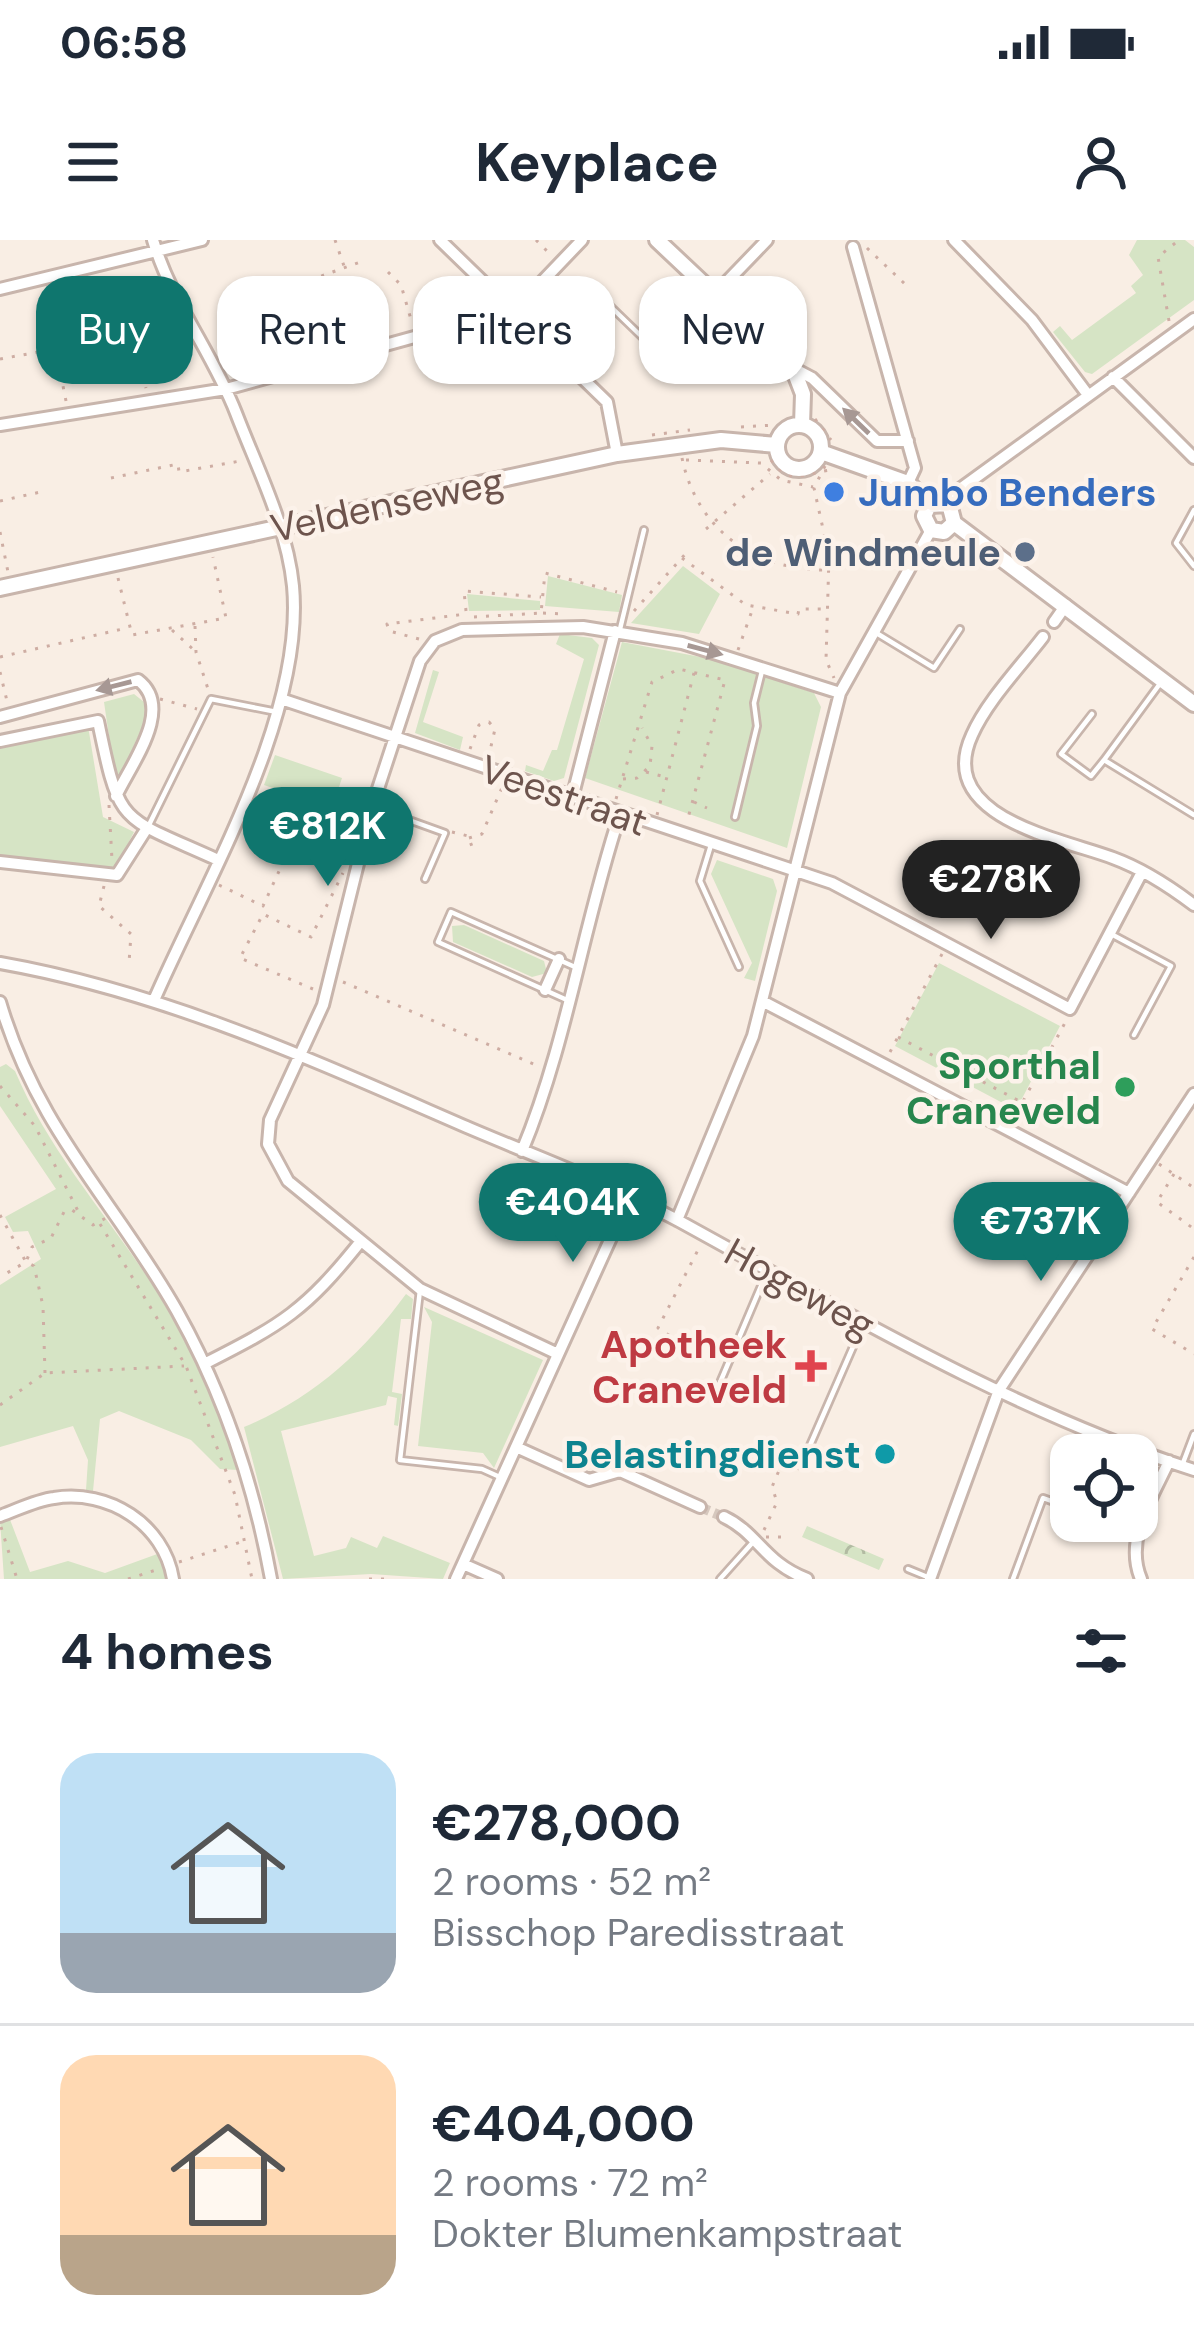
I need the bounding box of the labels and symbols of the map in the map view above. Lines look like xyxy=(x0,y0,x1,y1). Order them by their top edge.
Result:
one-way arrow xyxy=(842,407,871,435)
street label: Veldenseweg xyxy=(266,455,508,554)
place label: Jumbo Benders xyxy=(858,467,1156,518)
marker: Jumbo Benders xyxy=(821,479,847,505)
place label: de Windmeule xyxy=(725,527,1001,578)
marker: de Windmeule xyxy=(1012,539,1038,565)
one-way arrow xyxy=(687,641,724,660)
one-way arrow xyxy=(96,678,133,697)
street label: Veestraat xyxy=(474,743,654,848)
pin: €812K xyxy=(244,787,412,889)
pin: €278K xyxy=(907,840,1075,942)
place label: Sporthal Craneveld xyxy=(906,1040,1101,1136)
marker: Sporthal Craneveld xyxy=(1112,1074,1138,1100)
pin: €404K xyxy=(489,1163,657,1265)
pin: €737K xyxy=(957,1182,1125,1284)
street label: Hogeweg xyxy=(716,1226,884,1351)
place label: Apotheek Craneveld xyxy=(592,1319,787,1415)
marker: Apotheek Craneveld xyxy=(798,1353,824,1379)
place label: Belastingdienst xyxy=(564,1429,861,1480)
marker: Belastingdienst xyxy=(872,1441,898,1467)

